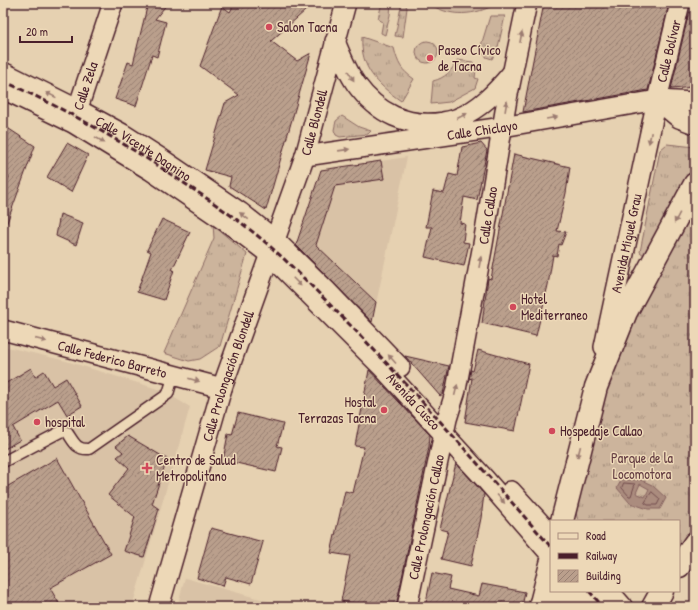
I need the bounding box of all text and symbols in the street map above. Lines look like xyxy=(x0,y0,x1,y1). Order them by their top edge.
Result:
place label: Salon Tacna xyxy=(277,17,338,36)
street label: Calle Bolívar xyxy=(651,17,685,84)
scale bar xyxy=(20,18,72,44)
marker: Salon Tacna xyxy=(264,22,274,32)
text: 20 m xyxy=(26,23,48,40)
one-way arrow xyxy=(518,31,524,43)
place label: Paseo Cívico de Tacna xyxy=(438,40,501,75)
marker: Paseo Cívico de Tacna xyxy=(425,53,435,63)
street label: Calle Zela xyxy=(68,59,102,112)
one-way arrow xyxy=(347,71,355,81)
street label: Calle Blondell xyxy=(296,86,332,158)
one-way arrow xyxy=(45,92,57,99)
one-way arrow xyxy=(503,100,509,112)
street label: Calle Vicente Dagnino xyxy=(92,111,196,185)
one-way arrow xyxy=(456,113,468,119)
street label: Calle Chiclayo xyxy=(446,115,519,144)
one-way arrow xyxy=(546,115,559,121)
one-way arrow xyxy=(646,132,652,144)
one-way arrow xyxy=(94,136,106,143)
one-way arrow xyxy=(338,147,350,153)
street label: Calle Callao xyxy=(473,185,501,246)
street label: Avenida Miguel Grau xyxy=(606,192,646,295)
one-way arrow xyxy=(239,211,250,220)
one-way arrow xyxy=(673,213,680,224)
one-way arrow xyxy=(477,256,483,268)
one-way arrow xyxy=(292,277,302,287)
place label: Hotel Mediterraneo xyxy=(521,289,588,324)
marker: Hotel Mediterraneo xyxy=(508,302,518,312)
street label: Calle Prolongación Blondell xyxy=(197,307,258,444)
street label: Calle Federico Barreto xyxy=(56,335,169,382)
one-way arrow xyxy=(35,337,47,343)
one-way arrow xyxy=(388,354,397,364)
street label: Avenida Cusco xyxy=(383,368,445,434)
one-way arrow xyxy=(188,377,200,383)
one-way arrow xyxy=(453,383,459,395)
place label: Hostal Terrazas Tacna xyxy=(298,392,377,427)
marker: Hostal Terrazas Tacna xyxy=(379,405,389,415)
place label: hospital xyxy=(45,412,85,432)
marker: hospital xyxy=(32,417,42,427)
place label: Hospedaje Callao xyxy=(560,421,643,441)
marker: Hospedaje Callao xyxy=(547,426,557,436)
one-way arrow xyxy=(576,446,582,458)
park label: Parque de la Locomotora xyxy=(611,448,673,483)
place label: Centro de Salud Metropolitano xyxy=(156,450,236,486)
street label: Calle Prolongación Callao xyxy=(403,452,448,581)
marker: Centro de Salud Metropolitano xyxy=(141,462,153,474)
one-way arrow xyxy=(497,493,506,504)
legend xyxy=(550,520,680,592)
text: Road xyxy=(586,527,606,544)
text: Railway xyxy=(586,547,617,564)
text: Building xyxy=(586,567,621,584)

